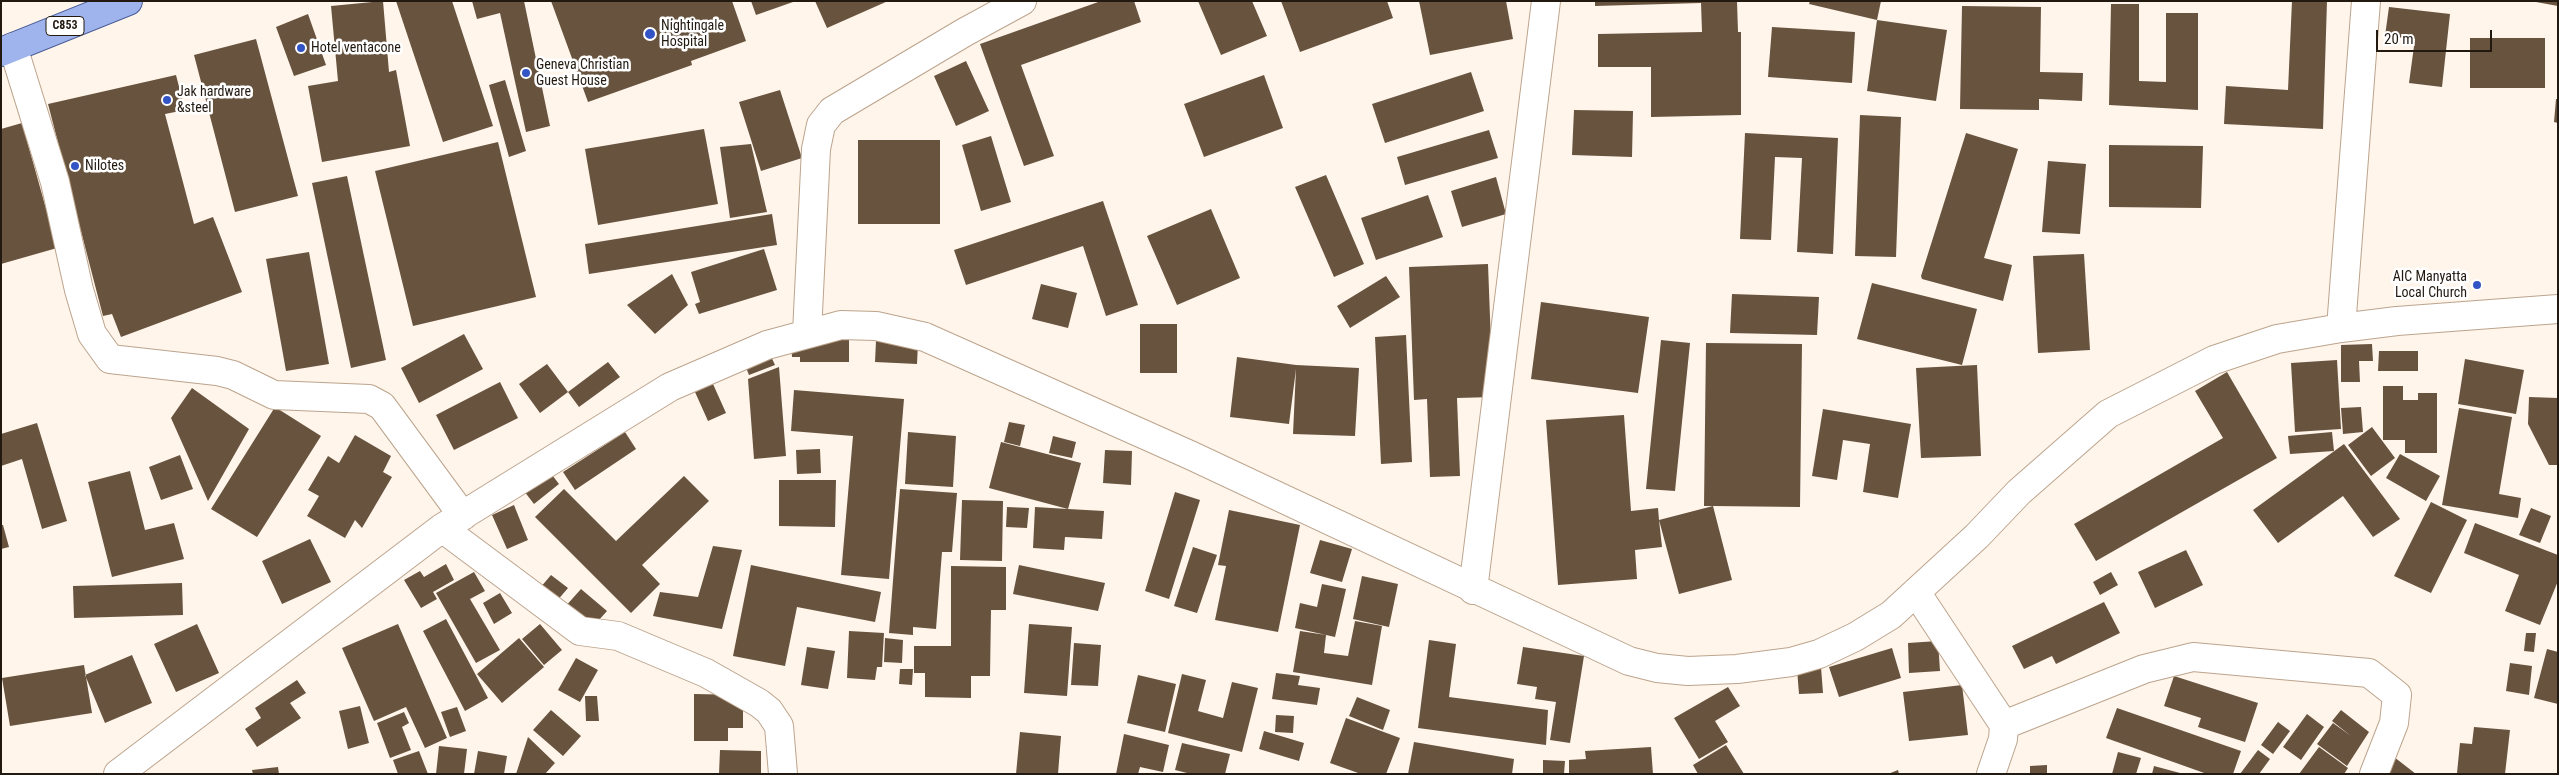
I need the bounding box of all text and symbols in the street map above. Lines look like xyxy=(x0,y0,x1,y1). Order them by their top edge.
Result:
road number: C853 xyxy=(46,16,84,36)
place label: Nightingale Hospital xyxy=(661,18,724,50)
scale bar xyxy=(2379,20,2495,52)
marker: Nightingale Hospital xyxy=(643,27,657,41)
text: 20 m xyxy=(2384,30,2414,48)
place label: Hotel ventacone xyxy=(311,40,401,56)
marker: Hotel ventacone xyxy=(295,42,307,54)
place label: Geneva Christian Guest House xyxy=(536,57,629,90)
marker: Geneva Christian Guest House xyxy=(520,67,532,79)
place label: Jak hardware &steel xyxy=(177,84,251,116)
marker: Jak hardware &steel xyxy=(161,94,173,106)
place label: Nilotes xyxy=(85,158,124,174)
marker: Nilotes xyxy=(69,160,81,172)
place label: AIC Manyatta Local Church xyxy=(2393,269,2467,302)
marker: AIC Manyatta Local Church xyxy=(2471,279,2483,291)

